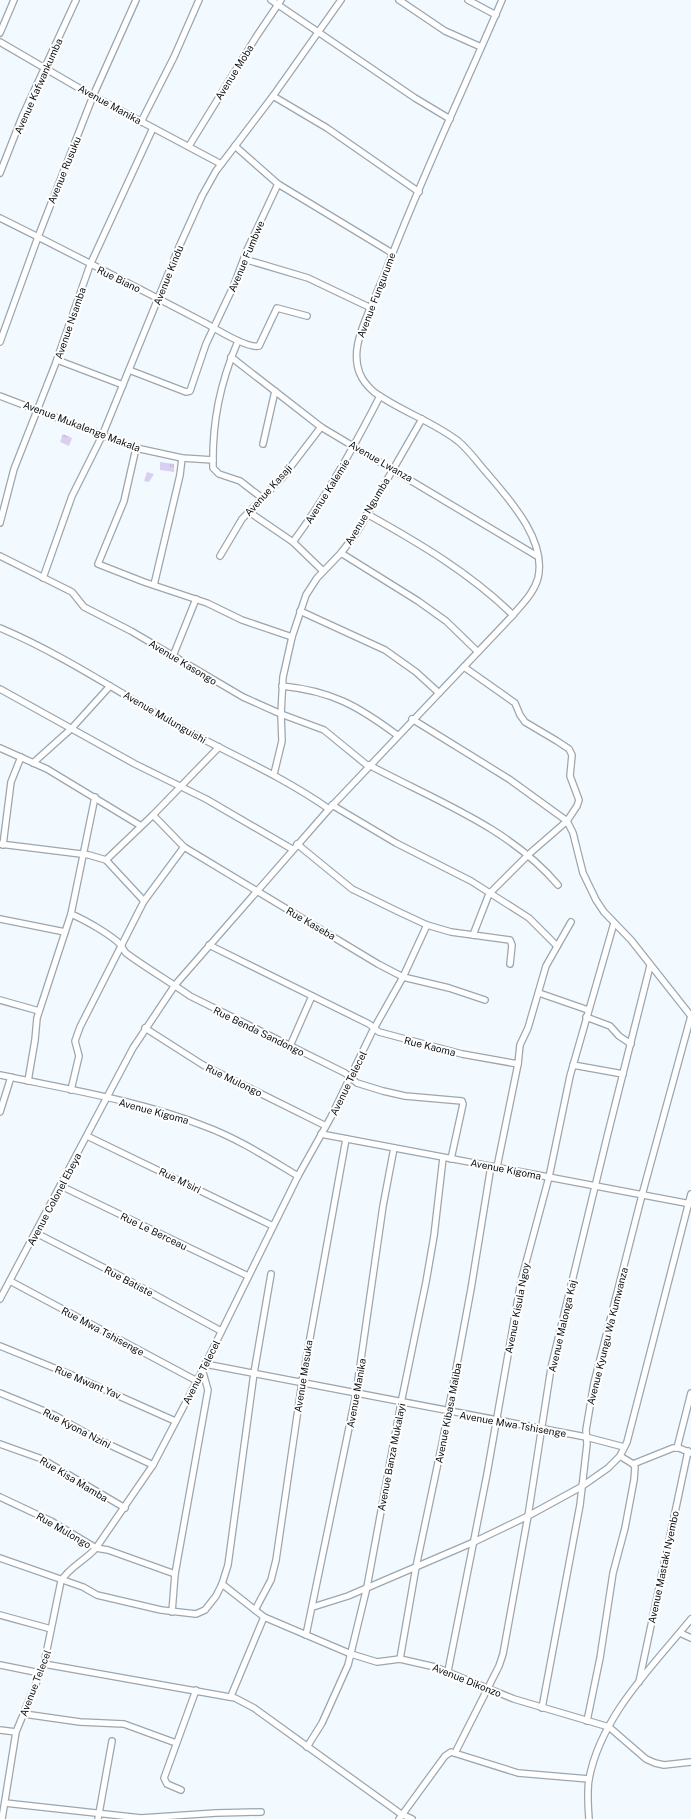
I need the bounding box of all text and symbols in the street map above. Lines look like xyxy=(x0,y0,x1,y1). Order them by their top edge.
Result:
street label: Avenue Kafwankumba xyxy=(12,36,64,136)
street label: Avenue Moba xyxy=(212,42,256,102)
street label: Avenue Manika xyxy=(76,82,144,126)
street label: Avenue Rusuku xyxy=(45,134,83,205)
street label: Avenue Fumbwe xyxy=(226,218,267,293)
street label: Avenue Kindu xyxy=(151,243,186,307)
street label: Avenue Fungurume xyxy=(354,250,398,339)
street label: Rue Biano xyxy=(95,263,143,295)
street label: Avenue Nsamba xyxy=(52,286,88,360)
street label: Avenue Mukalenge Makala xyxy=(22,398,142,454)
street label: Avenue Lwanza xyxy=(347,438,415,484)
street label: Avenue Kalemie xyxy=(302,456,352,526)
street label: Avenue Kasaji xyxy=(242,462,294,518)
street label: Avenue Ngumba xyxy=(342,475,392,547)
street label: Avenue Kasongo xyxy=(147,637,219,687)
street label: Avenue Mulunguishi xyxy=(121,688,209,746)
street label: Rue Kaseba xyxy=(284,904,338,942)
street label: Rue Benda Sandongo xyxy=(212,1004,307,1058)
street label: Rue Kaoma xyxy=(403,1034,457,1058)
street label: Avenue Telecel xyxy=(327,1049,369,1117)
street label: Rue Mulongo xyxy=(204,1061,264,1099)
street label: Avenue Kigoma xyxy=(118,1096,190,1126)
street label: Avenue Colonel Ebeya xyxy=(25,1151,83,1247)
street label: Avenue Kigoma xyxy=(470,1156,542,1182)
street label: Rue M'siri xyxy=(157,1165,203,1195)
street label: Rue Le Berceau xyxy=(119,1210,189,1252)
street label: Avenue Kisula Ngoy xyxy=(502,1261,532,1354)
street label: Rue Batiste xyxy=(103,1263,156,1299)
street label: Avenue Kyungu Wa Kumwanza xyxy=(584,1266,630,1406)
street label: Avenue Malonga Kaj xyxy=(546,1279,578,1373)
street label: Rue Mwa Tshisenge xyxy=(60,1304,147,1358)
street label: Avenue Telecel xyxy=(180,1338,222,1406)
street label: Avenue Masuka xyxy=(291,1339,315,1413)
street label: Avenue Manika xyxy=(344,1357,368,1429)
street label: Avenue Kibasa Maliba xyxy=(432,1362,464,1464)
street label: Rue Mwant Yav xyxy=(53,1363,123,1401)
street label: Avenue Banza Mukalayi xyxy=(375,1402,407,1512)
street label: Rue Kyona Nzini xyxy=(41,1406,113,1450)
street label: Avenue Mwa Tshisenge xyxy=(459,1409,568,1439)
street label: Rue Kisa Mamba xyxy=(38,1454,110,1504)
street label: Avenue Mastaki Nyembo xyxy=(645,1509,681,1624)
street label: Rue Mulongo xyxy=(35,1510,94,1551)
street label: Avenue Telecel xyxy=(17,1648,53,1718)
street label: Avenue Dikonzo xyxy=(431,1661,504,1699)

